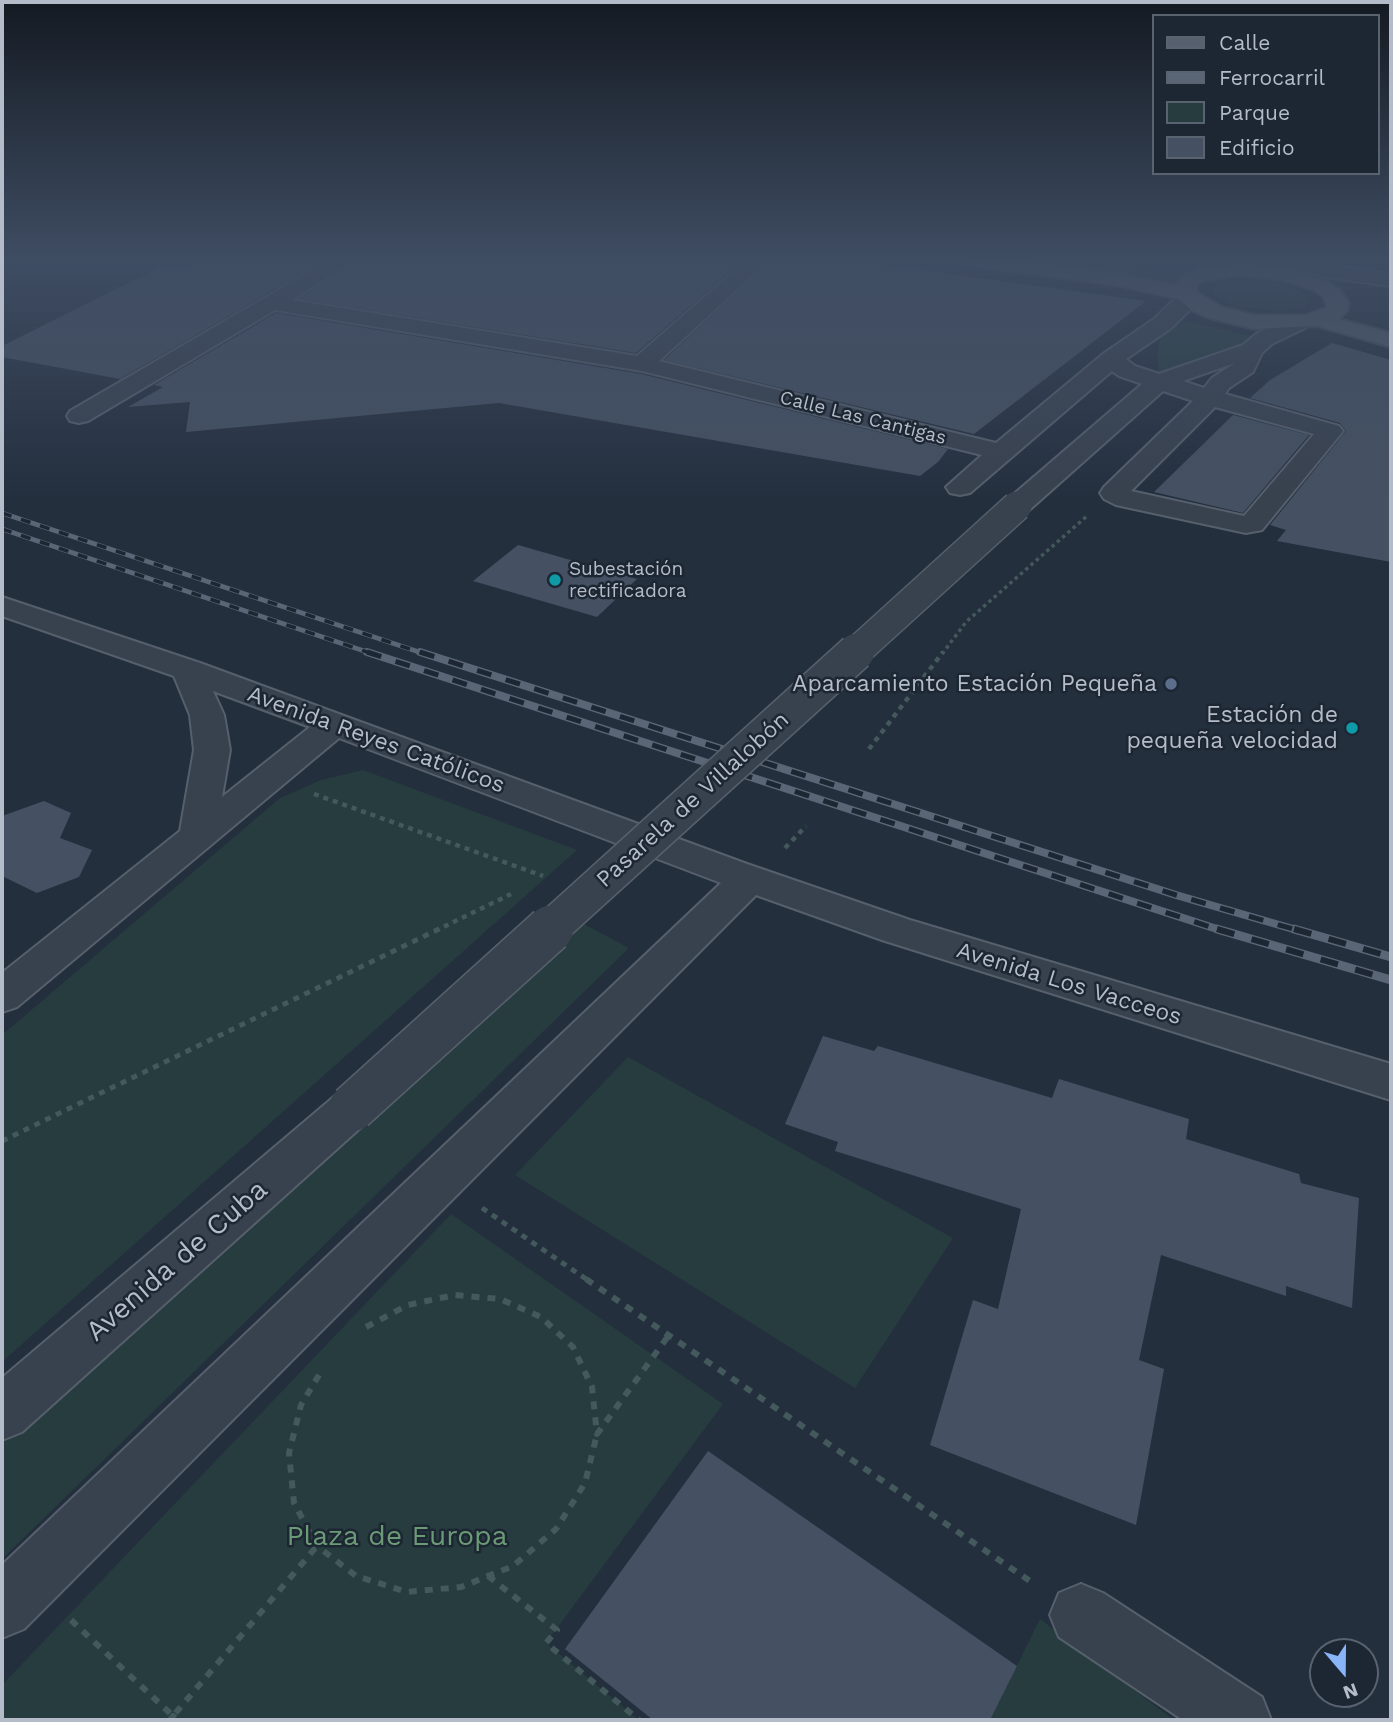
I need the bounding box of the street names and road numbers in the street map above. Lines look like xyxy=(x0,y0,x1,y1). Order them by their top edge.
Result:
street label: Calle Las Cantigas xyxy=(777,386,949,450)
street label: Avenida Reyes Católicos xyxy=(244,681,508,799)
street label: Pasarela de Villalobón xyxy=(591,706,795,894)
street label: Avenida Los Vacceos xyxy=(953,937,1185,1031)
street label: Avenida de Cuba xyxy=(80,1173,274,1349)

